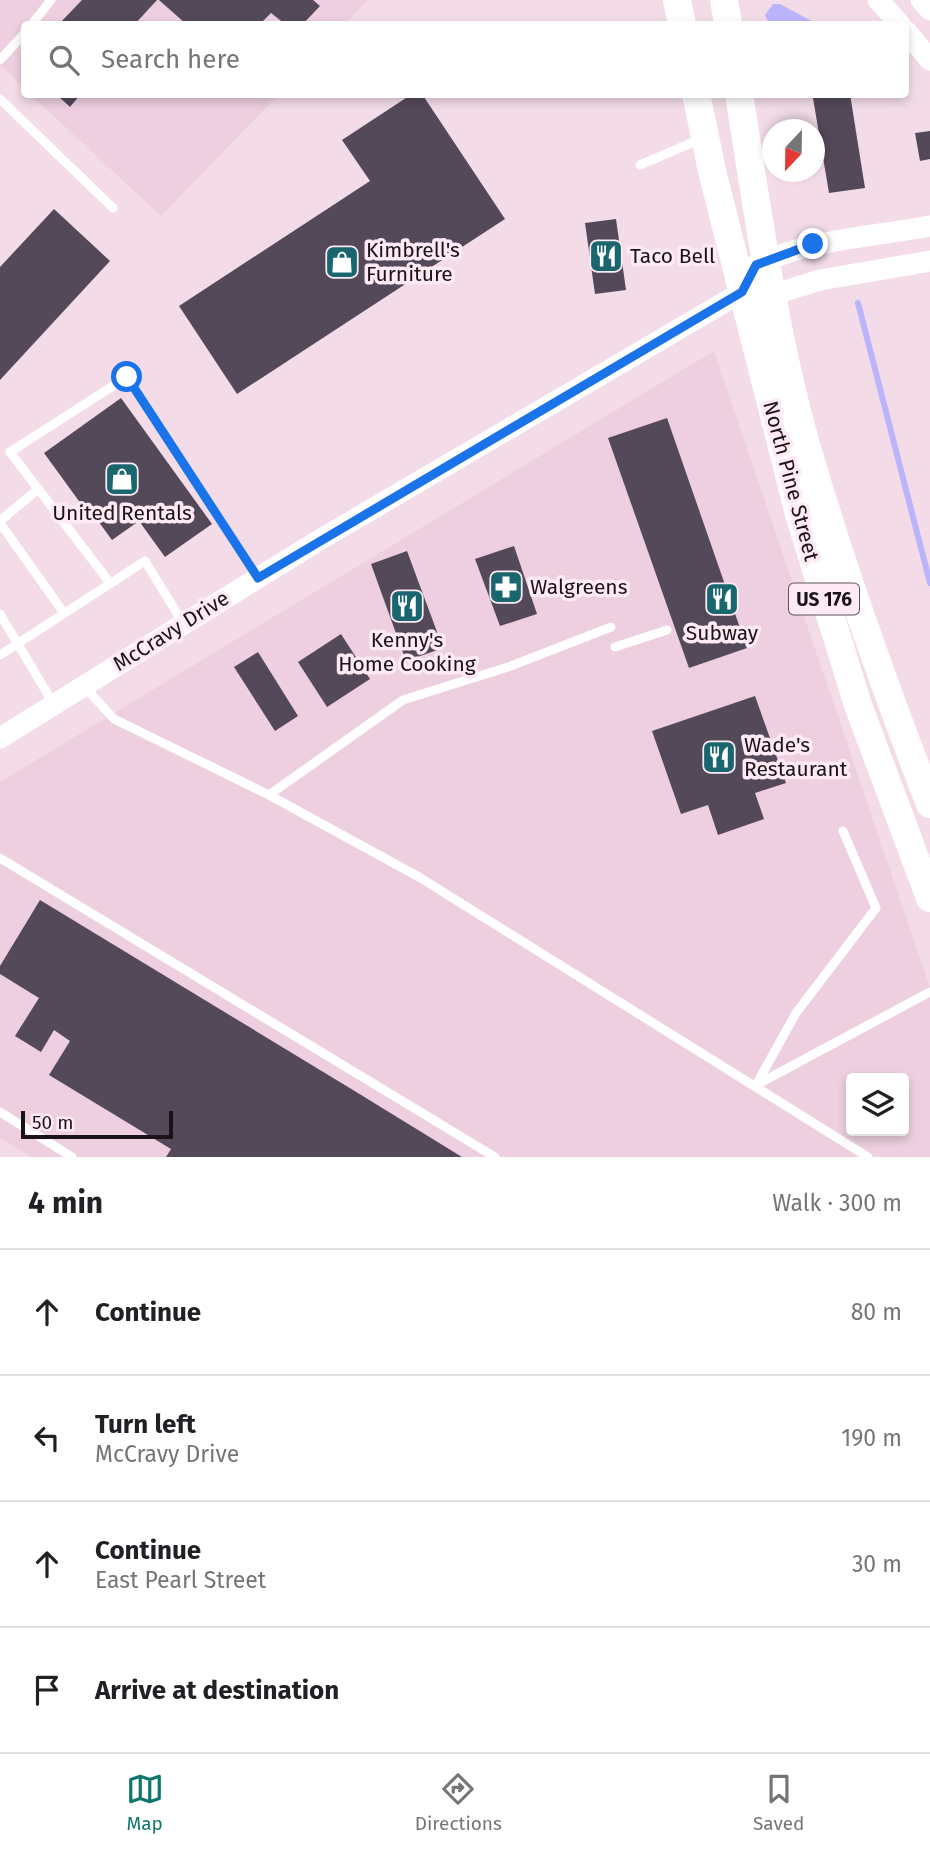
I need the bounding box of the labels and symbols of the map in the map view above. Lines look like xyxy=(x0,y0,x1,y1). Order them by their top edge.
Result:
north arrow xyxy=(762,119,825,182)
route end xyxy=(797,228,828,259)
place label: Kimbrell's Furniture xyxy=(366,237,460,287)
restaurant icon: Taco Bell xyxy=(587,237,625,275)
shop icon: Kimbrell's Furniture xyxy=(323,243,361,281)
place label: Taco Bell xyxy=(630,243,715,269)
route start xyxy=(111,361,142,392)
street label: North Pine Street xyxy=(757,398,825,564)
shop icon: United Rentals xyxy=(103,460,141,498)
place label: United Rentals xyxy=(52,500,192,526)
pharmacy icon: Walgreens xyxy=(487,568,525,606)
place label: Walgreens xyxy=(530,574,628,600)
restaurant icon: Subway xyxy=(703,580,741,618)
road number: US 176 xyxy=(789,584,859,614)
street label: McCravy Drive xyxy=(108,585,234,677)
restaurant icon: Kenny's Home Cooking xyxy=(388,587,426,625)
place label: Subway xyxy=(686,620,759,646)
place label: Kenny's Home Cooking xyxy=(338,627,476,677)
place label: Wade's Restaurant xyxy=(744,732,848,782)
restaurant icon: Wade's Restaurant xyxy=(700,738,738,776)
scale bar xyxy=(21,1108,173,1140)

